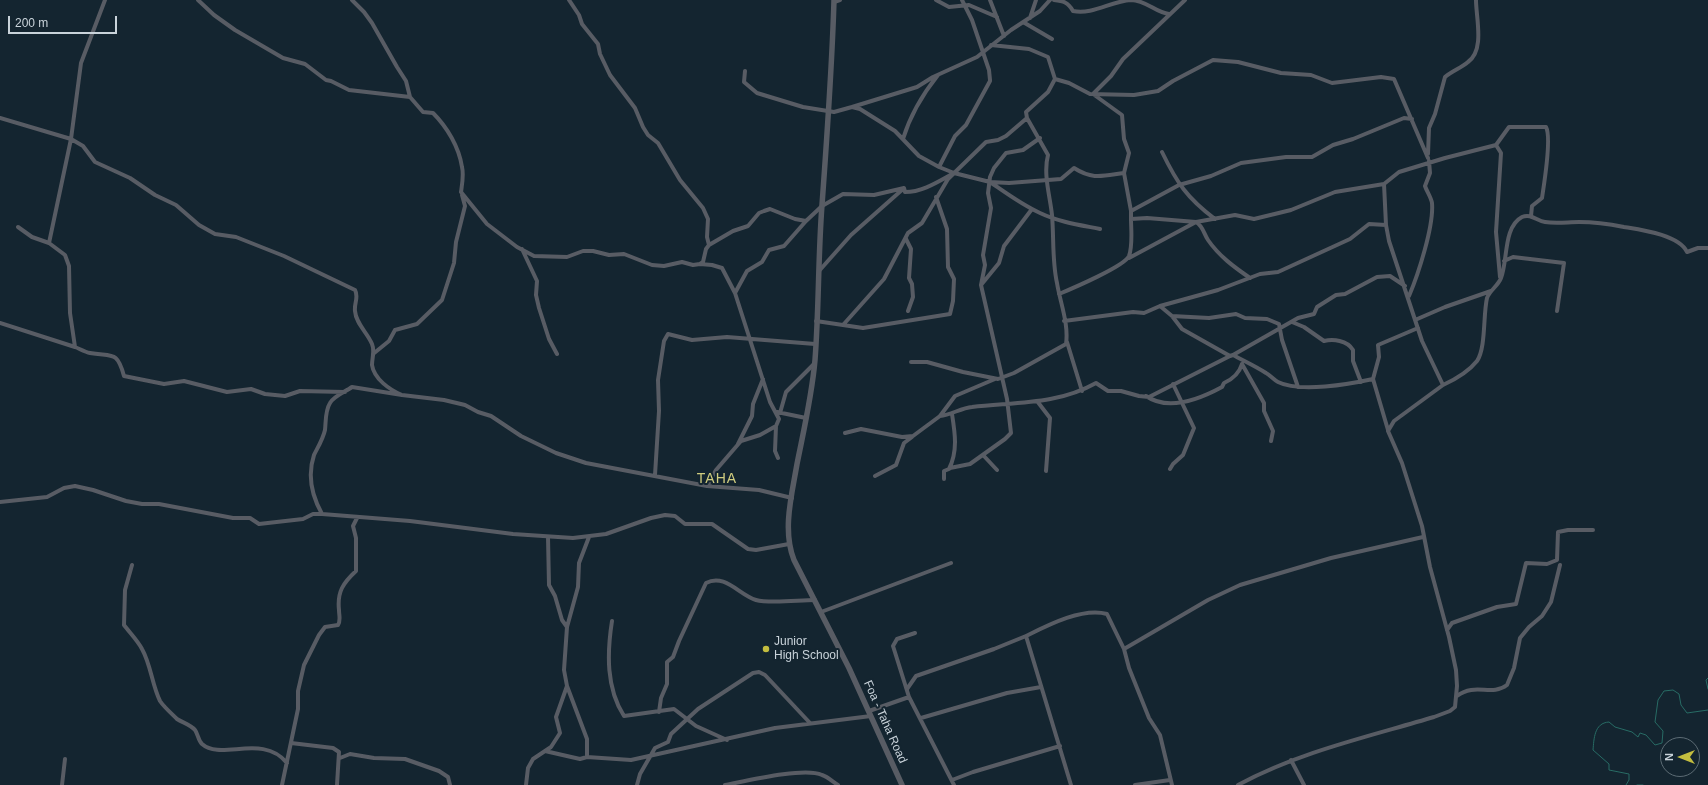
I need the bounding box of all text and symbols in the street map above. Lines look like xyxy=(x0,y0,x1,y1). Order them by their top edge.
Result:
scale bar xyxy=(10,8,119,34)
text: 200 m xyxy=(15,16,48,30)
district label: TAHA xyxy=(697,471,737,487)
place label: Junior High School xyxy=(774,635,839,663)
marker: Junior High School xyxy=(761,644,771,654)
street label: Foa - Taha Road xyxy=(860,678,910,766)
north arrow xyxy=(1660,737,1700,777)
text: N xyxy=(1663,753,1675,761)

